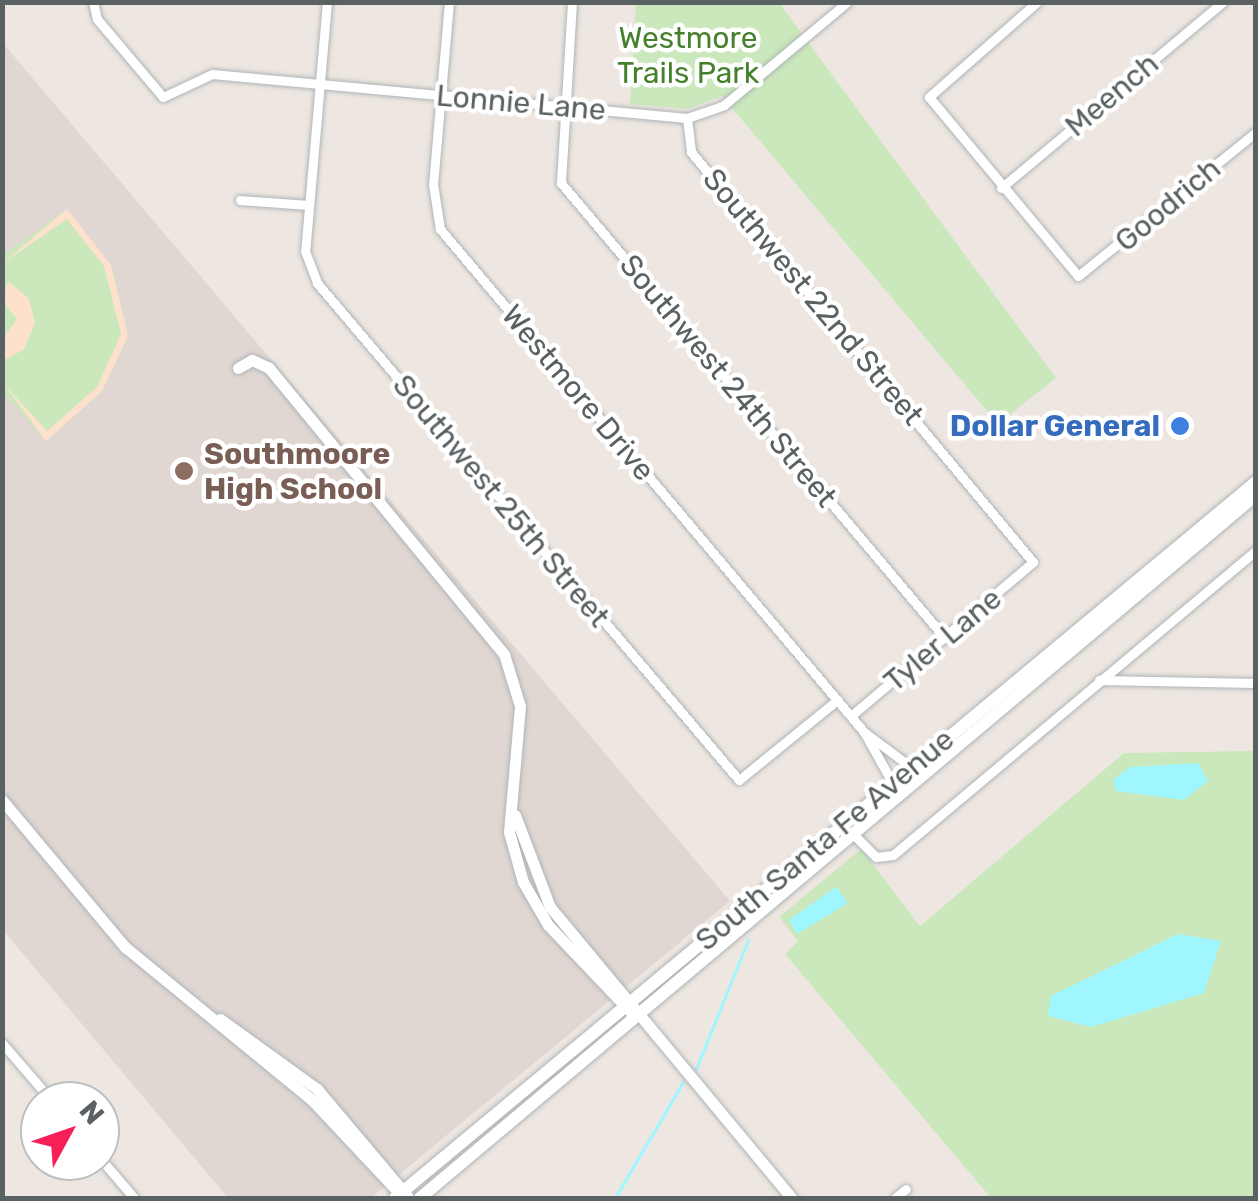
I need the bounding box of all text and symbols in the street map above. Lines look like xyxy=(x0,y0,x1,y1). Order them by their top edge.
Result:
park label: Westmore Trails Park xyxy=(617,20,759,90)
street label: Meench xyxy=(1058,46,1166,144)
street label: Lonnie Lane xyxy=(435,78,607,128)
street label: Goodrich xyxy=(1108,151,1228,259)
street label: Southwest 22nd Street xyxy=(695,161,931,433)
street label: Southwest 24th Street xyxy=(612,247,844,515)
street label: Westmore Drive xyxy=(494,298,662,488)
street label: Southwest 25th Street xyxy=(385,368,617,634)
place label: Dollar General xyxy=(949,408,1160,444)
marker: Dollar General xyxy=(1169,415,1191,437)
place label: Southmoore High School xyxy=(204,436,390,506)
marker: Southmoore High School xyxy=(173,460,195,482)
street label: Tyler Lane xyxy=(877,580,1009,700)
street label: South Santa Fe Avenue xyxy=(688,721,962,959)
north arrow xyxy=(20,1081,120,1181)
text: N xyxy=(73,1094,111,1131)

